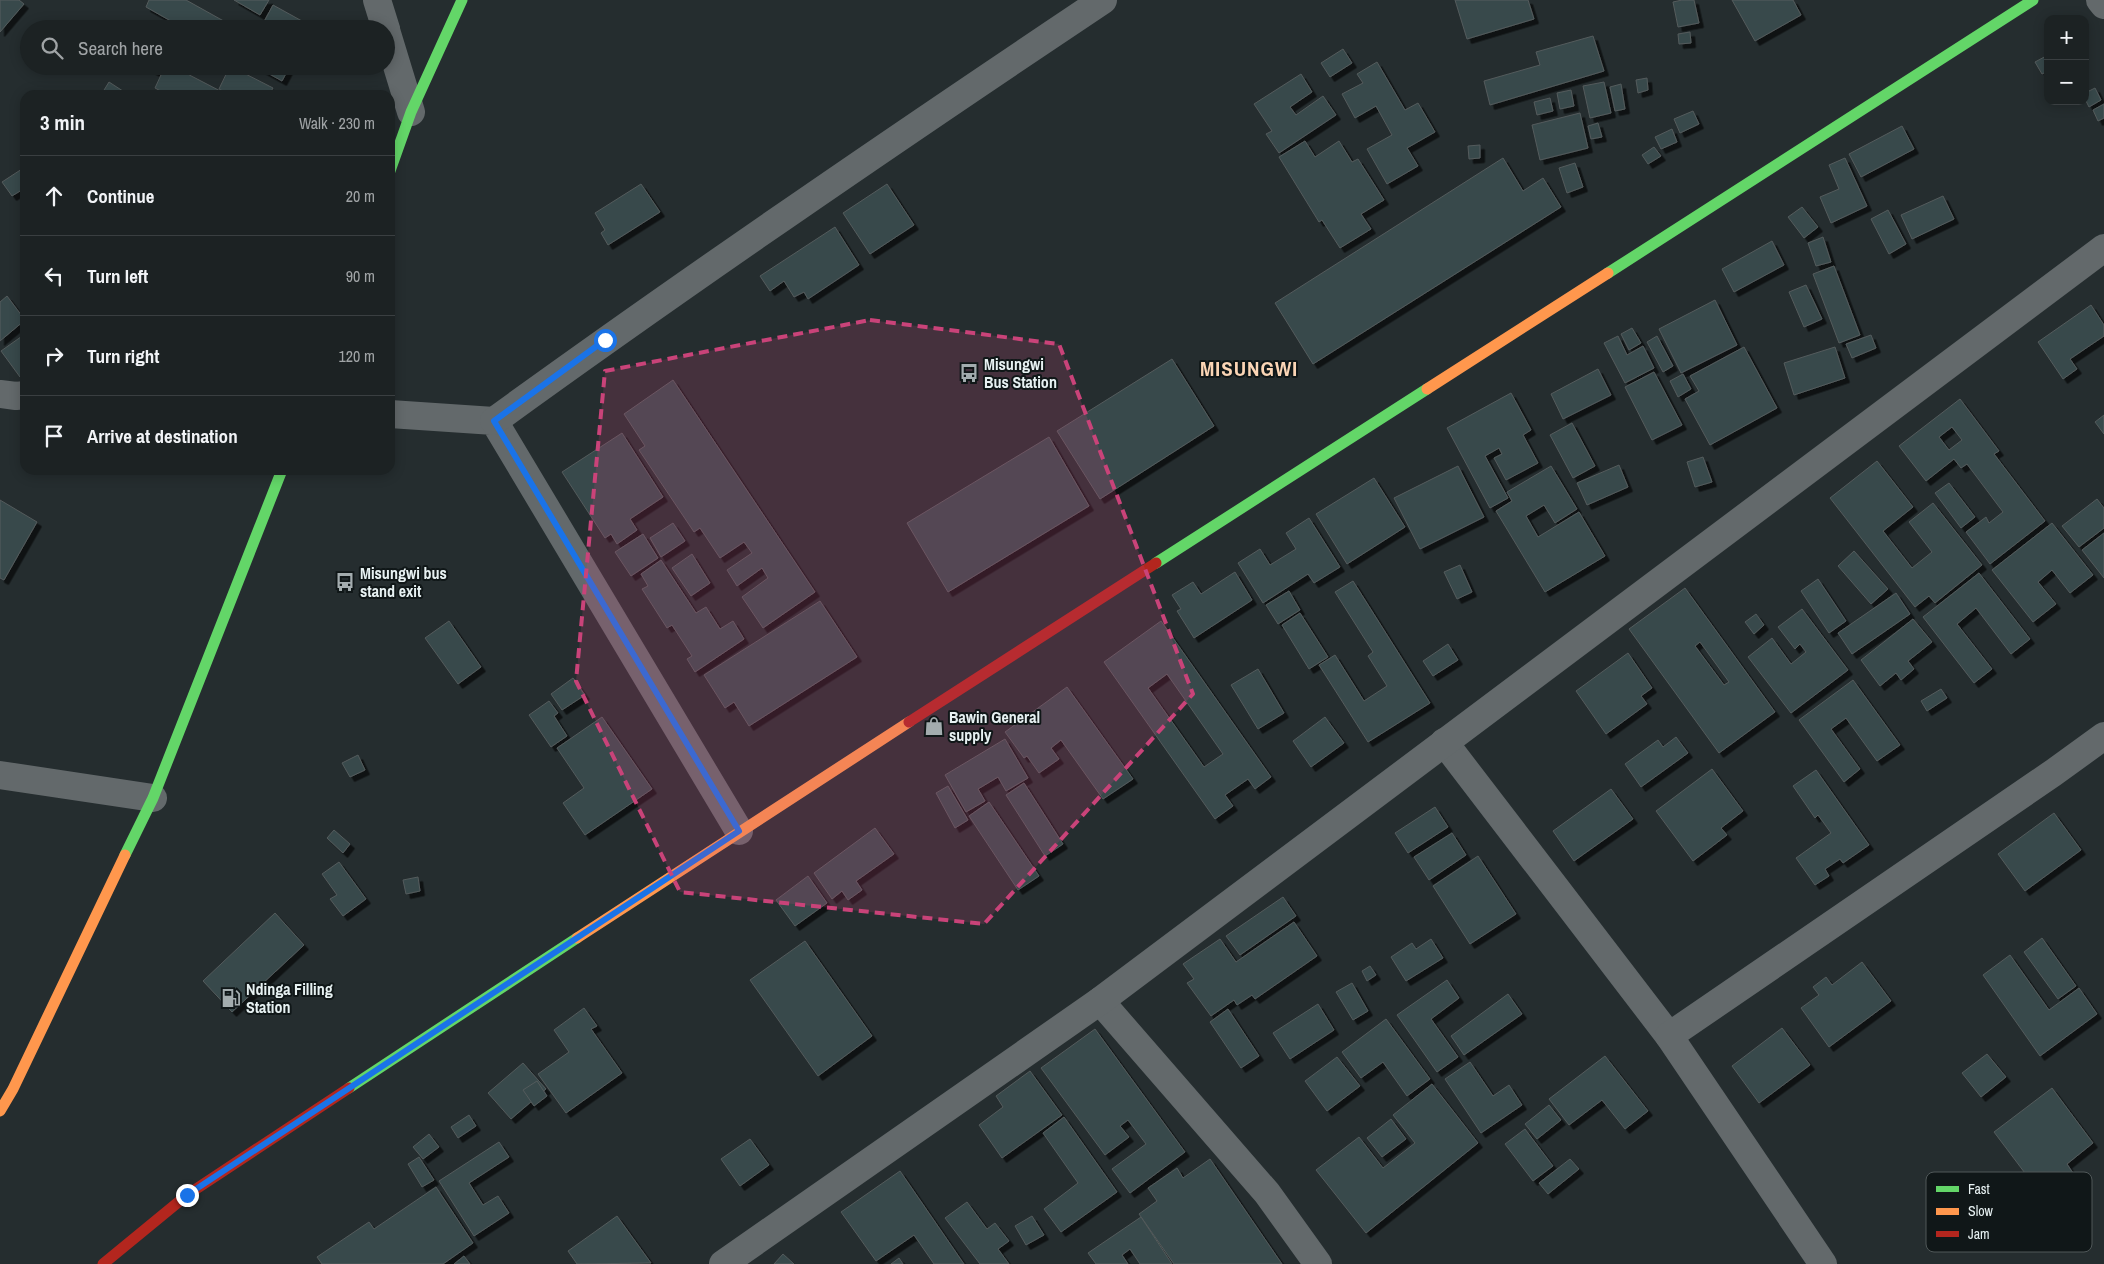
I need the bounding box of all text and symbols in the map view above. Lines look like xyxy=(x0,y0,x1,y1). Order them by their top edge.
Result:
map controls xyxy=(2044,15,2089,105)
button: + xyxy=(2044,15,2089,60)
search box xyxy=(20,20,395,75)
icon: search xyxy=(38,34,66,62)
text: Search here xyxy=(78,35,163,61)
button: − xyxy=(2044,60,2089,105)
text: 3 min xyxy=(40,108,85,137)
text: Walk · 230 m xyxy=(299,112,375,134)
icon: ahead xyxy=(40,182,68,210)
text: Continue xyxy=(87,183,155,209)
text: 20 m xyxy=(346,185,375,207)
icon: left xyxy=(40,262,68,290)
text: Turn left xyxy=(87,263,148,289)
text: 90 m xyxy=(346,265,375,287)
route start xyxy=(594,329,617,352)
icon: right xyxy=(40,342,68,370)
text: Turn right xyxy=(87,343,159,369)
text: 120 m xyxy=(339,345,375,367)
place label: Misungwi Bus Station xyxy=(984,353,1057,393)
district label: MISUNGWI xyxy=(1200,354,1298,383)
bus stop icon: Misungwi Bus Station xyxy=(958,362,980,384)
icon: arrive xyxy=(40,422,68,450)
text: Arrive at destination xyxy=(87,423,238,449)
place label: Misungwi bus stand exit xyxy=(360,562,447,602)
bus stop icon: Misungwi bus stand exit xyxy=(334,571,356,593)
place label: Bawin General supply xyxy=(949,706,1040,746)
shop icon: Bawin General supply xyxy=(923,715,945,737)
place label: Ndinga Filling Station xyxy=(246,978,333,1018)
fuel station icon: Ndinga Filling Station xyxy=(220,987,242,1009)
legend xyxy=(1926,1172,2092,1252)
text: Fast xyxy=(1968,1180,1990,1198)
route end xyxy=(176,1184,199,1207)
text: Slow xyxy=(1968,1202,1994,1220)
text: Jam xyxy=(1968,1225,1990,1243)

